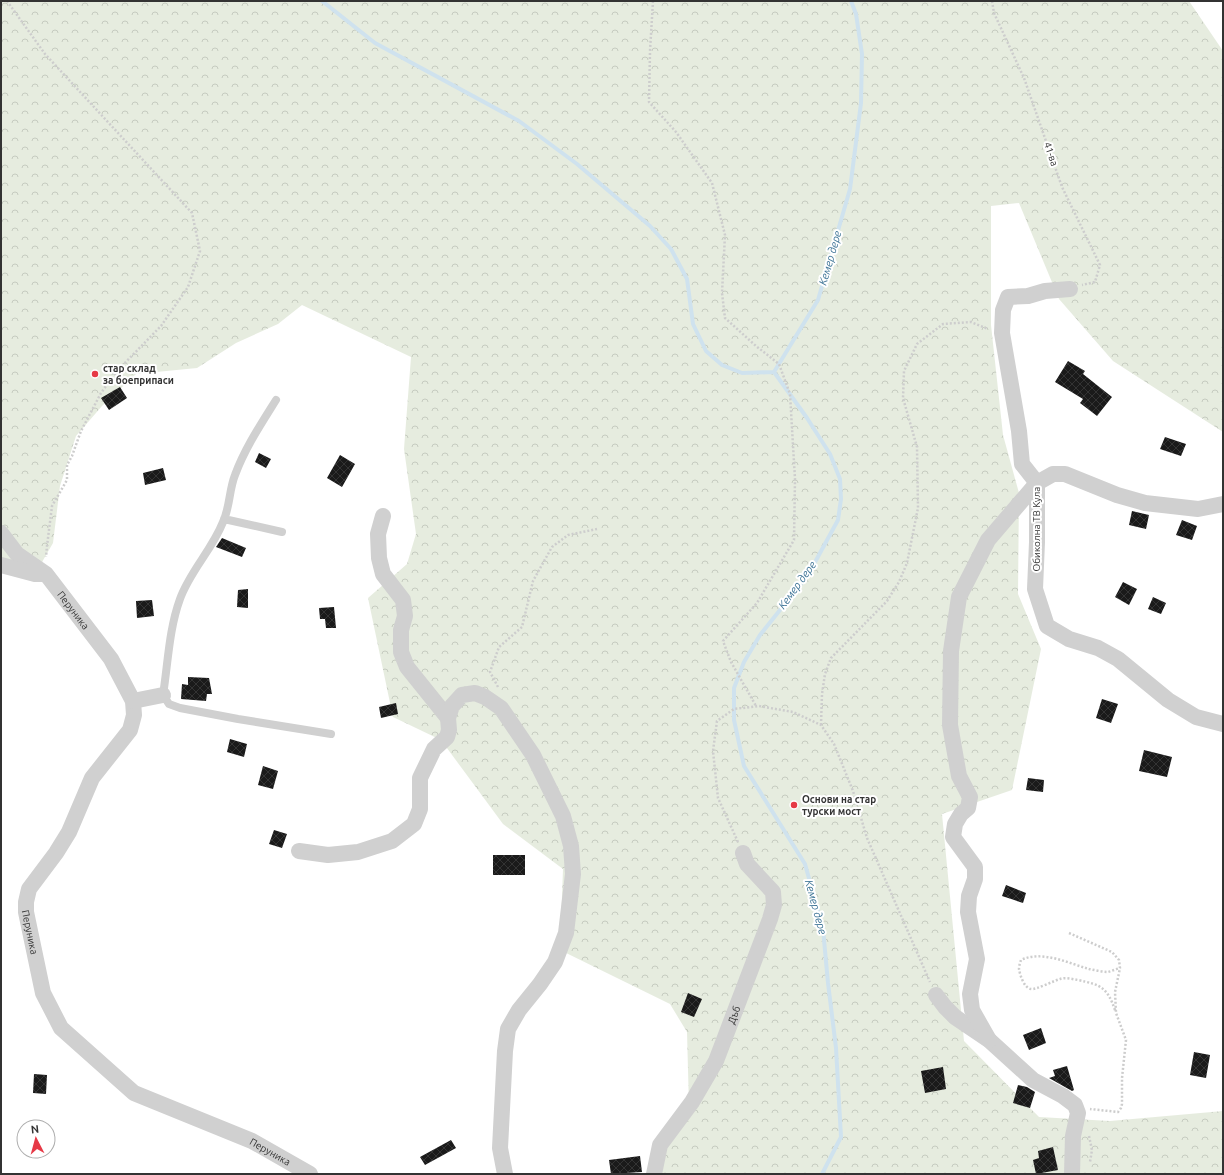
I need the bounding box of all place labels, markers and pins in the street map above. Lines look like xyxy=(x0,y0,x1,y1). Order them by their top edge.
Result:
place label: стар склад за боеприпаси xyxy=(103,363,174,386)
marker: стар склад за боеприпаси xyxy=(90,369,100,379)
place label: Основи на стар турски мост xyxy=(802,794,876,817)
marker: Основи на стар турски мост xyxy=(789,800,799,810)

